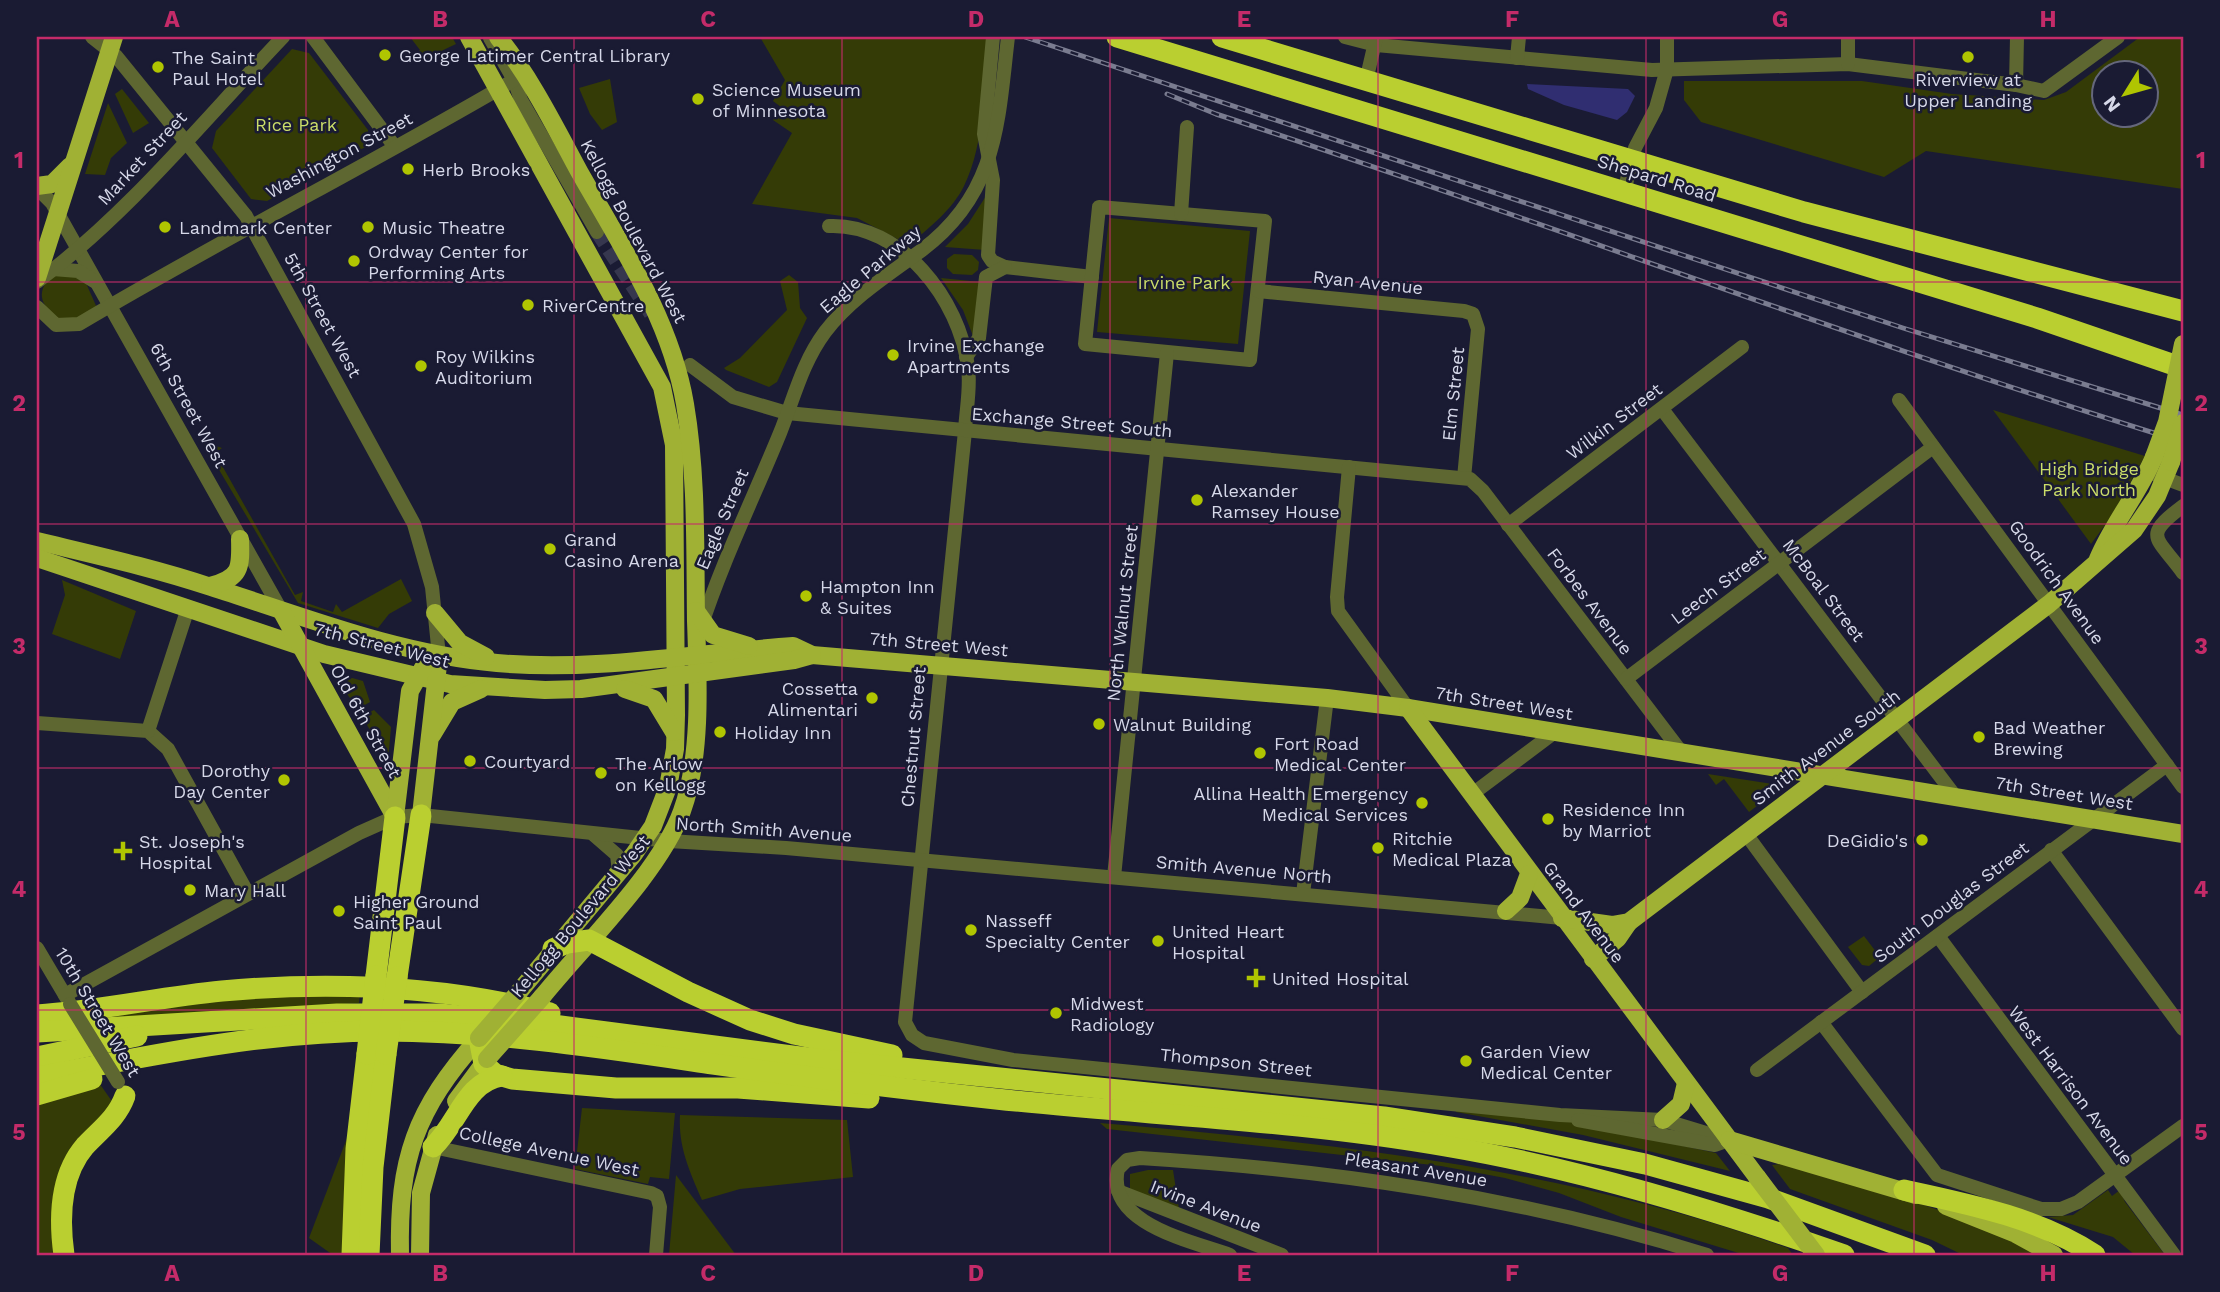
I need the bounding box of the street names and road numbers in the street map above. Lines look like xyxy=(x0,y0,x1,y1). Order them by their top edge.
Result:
street label: Market Street xyxy=(93,106,191,209)
street label: Washington Street xyxy=(262,107,416,202)
street label: Kellogg Boulevard West xyxy=(577,135,692,327)
street label: Shepard Road xyxy=(1595,150,1719,206)
street label: Eagle Parkway xyxy=(815,220,925,317)
street label: 5th Street West xyxy=(280,249,366,381)
street label: Ryan Avenue xyxy=(1312,266,1424,298)
street label: 6th Street West xyxy=(146,339,232,472)
street label: Elm Street xyxy=(1438,345,1468,442)
street label: Wilkin Street xyxy=(1562,378,1666,464)
street label: Exchange Street South xyxy=(971,403,1173,441)
street label: Eagle Street xyxy=(691,465,753,573)
street label: Goodrich Avenue xyxy=(2005,516,2109,648)
street label: North Walnut Street xyxy=(1102,523,1142,702)
street label: McBoal Street xyxy=(1779,534,1870,646)
street label: Forbes Avenue xyxy=(1543,543,1637,659)
street label: Leech Street xyxy=(1667,543,1770,628)
street label: 7th Street West xyxy=(312,618,452,672)
street label: 7th Street West xyxy=(869,627,1010,661)
street label: Old 6th Street xyxy=(326,661,406,782)
street label: Chestnut Street xyxy=(896,665,930,808)
street label: 7th Street West xyxy=(1434,682,1575,724)
street label: Smith Avenue South xyxy=(1748,685,1904,809)
street label: 7th Street West xyxy=(1994,772,2135,814)
street label: North Smith Avenue xyxy=(675,812,853,846)
street label: Kellogg Boulevard West xyxy=(506,830,654,1001)
street label: South Douglas Street xyxy=(1870,837,2033,967)
street label: Smith Avenue North xyxy=(1155,851,1333,887)
street label: Grand Avenue xyxy=(1539,857,1629,967)
street label: 10th Street West xyxy=(51,944,145,1081)
street label: West Harrison Avenue xyxy=(2004,1001,2138,1169)
street label: Thompson Street xyxy=(1159,1044,1313,1080)
street label: College Avenue West xyxy=(457,1122,641,1180)
street label: Pleasant Avenue xyxy=(1343,1147,1489,1191)
street label: Irvine Avenue xyxy=(1147,1175,1265,1237)

